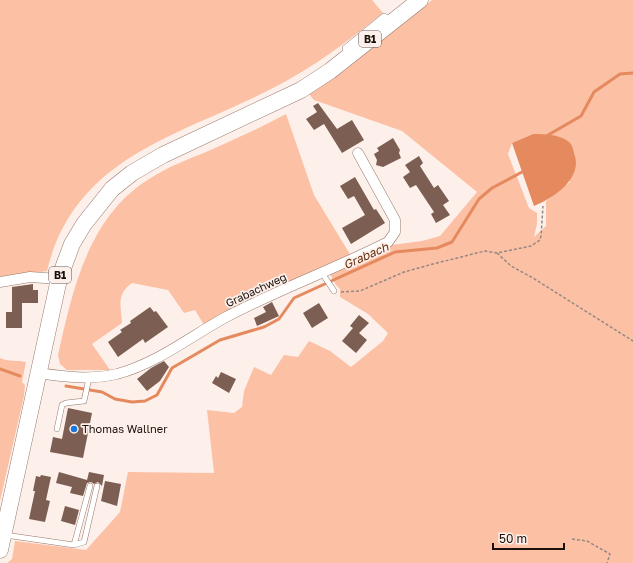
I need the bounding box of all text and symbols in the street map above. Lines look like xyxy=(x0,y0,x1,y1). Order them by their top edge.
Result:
road number: B1 xyxy=(359,31,381,47)
water label: Grabach xyxy=(341,239,391,272)
road number: B1 xyxy=(49,267,71,283)
street label: Grabachweg xyxy=(223,270,288,309)
place label: Thomas Wallner xyxy=(82,422,168,435)
marker: Thomas Wallner xyxy=(69,424,79,434)
scale bar xyxy=(493,525,564,551)
text: 50 m xyxy=(499,531,527,546)

